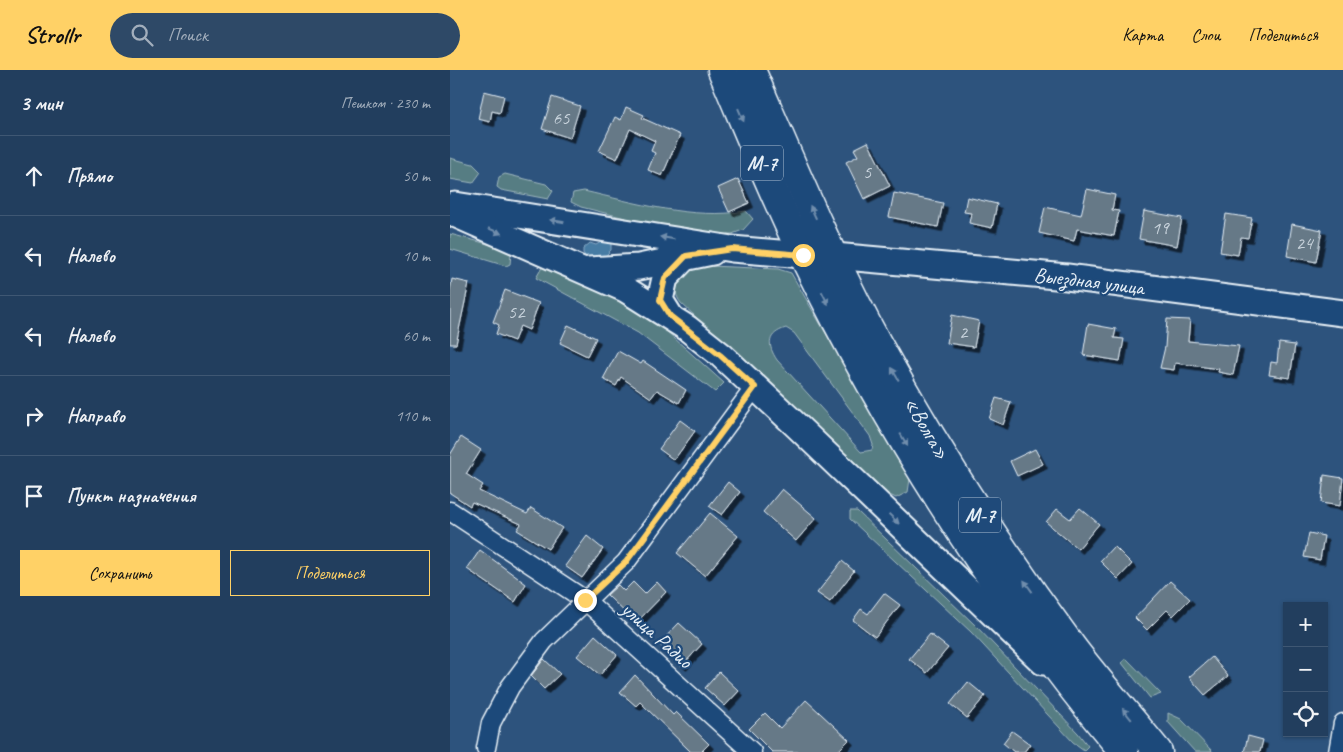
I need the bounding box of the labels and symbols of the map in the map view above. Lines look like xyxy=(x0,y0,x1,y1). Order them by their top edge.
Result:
house number: 65 xyxy=(552,106,571,130)
one-way arrow xyxy=(738,108,746,122)
road number: М-7 xyxy=(741,146,783,180)
house number: 5 xyxy=(863,160,873,184)
one-way arrow xyxy=(808,205,816,219)
one-way arrow xyxy=(549,216,565,224)
house number: 19 xyxy=(1151,216,1170,240)
one-way arrow xyxy=(488,228,502,236)
house number: 24 xyxy=(1295,231,1315,255)
one-way arrow xyxy=(658,234,674,242)
route start xyxy=(792,244,815,267)
street label: Выездная улица xyxy=(1032,261,1148,302)
one-way arrow xyxy=(821,291,829,305)
house number: 52 xyxy=(507,300,526,324)
house number: 2 xyxy=(959,320,969,344)
one-way arrow xyxy=(891,368,900,381)
street label: «Волга» xyxy=(899,392,955,464)
one-way arrow xyxy=(900,433,908,448)
road number: М-7 xyxy=(959,498,1001,532)
one-way arrow xyxy=(888,512,900,524)
one-way arrow xyxy=(1023,579,1033,593)
route end xyxy=(574,589,597,612)
street label: улица Радио xyxy=(614,595,699,675)
one-way arrow xyxy=(1122,708,1133,721)

